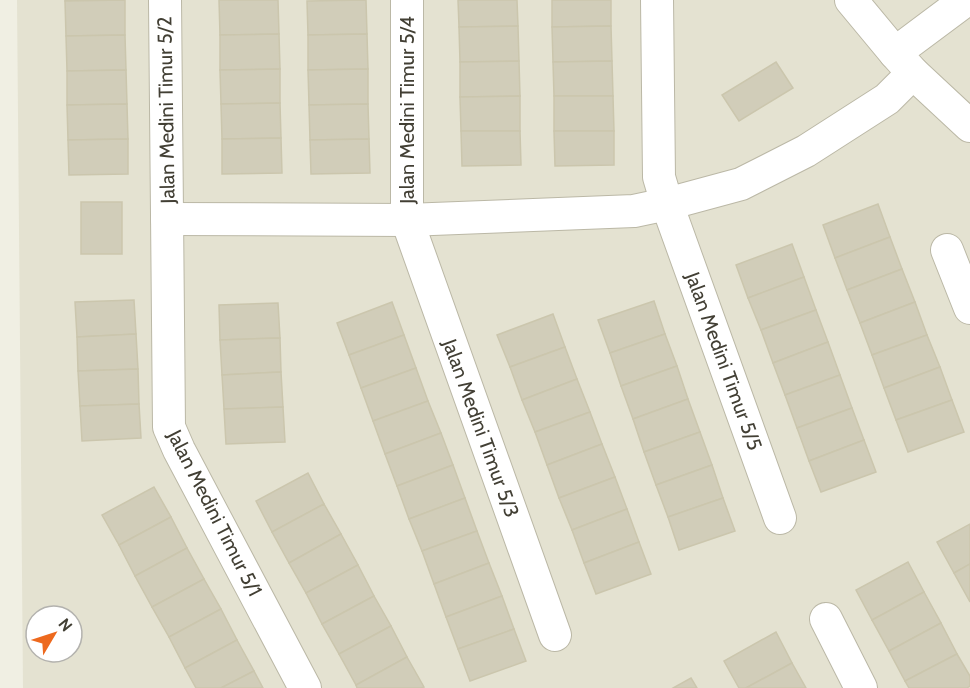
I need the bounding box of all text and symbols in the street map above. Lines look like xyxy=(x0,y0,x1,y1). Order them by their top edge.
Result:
street label: Jalan Medini Timur 5/2 xyxy=(152,16,180,205)
street label: Jalan Medini Timur 5/4 xyxy=(395,16,419,205)
street label: Jalan Medini Timur 5/5 xyxy=(680,268,767,453)
street label: Jalan Medini Timur 5/3 xyxy=(437,335,524,520)
street label: Jalan Medini Timur 5/1 xyxy=(162,425,267,600)
north arrow xyxy=(24,604,84,664)
text: N xyxy=(54,615,76,635)

